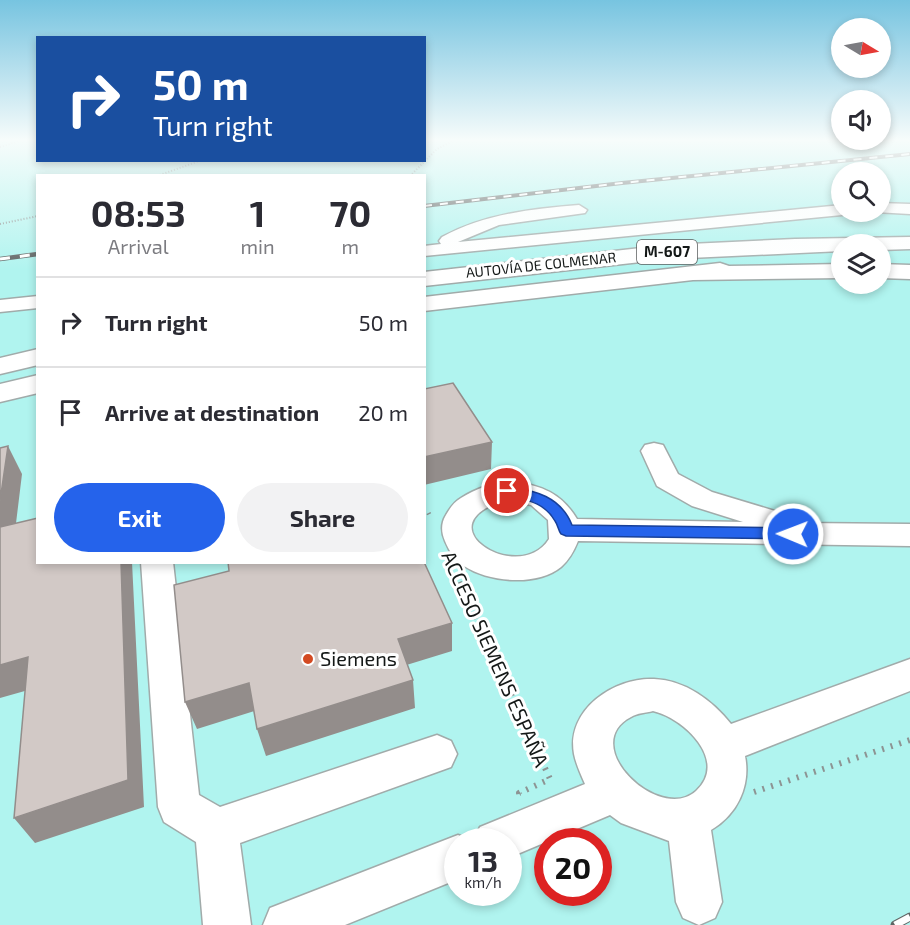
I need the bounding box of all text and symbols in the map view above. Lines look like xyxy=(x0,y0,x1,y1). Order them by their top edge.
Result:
north arrow xyxy=(831,18,891,78)
map controls xyxy=(831,18,891,294)
text: 50 m xyxy=(153,58,249,108)
icon: right xyxy=(54,60,132,138)
button: sound xyxy=(831,90,891,150)
text: Turn right xyxy=(153,109,273,141)
button: search xyxy=(831,162,891,222)
text: 08:53 xyxy=(91,191,186,234)
text: 1 xyxy=(250,191,265,234)
text: 70 xyxy=(329,191,371,234)
text: Arrival xyxy=(108,234,169,258)
text: min xyxy=(240,234,275,258)
text: m xyxy=(341,234,359,258)
button: layers xyxy=(831,234,891,294)
road number: M-607 xyxy=(637,240,697,264)
street label: AUTOVÍA DE COLMENAR xyxy=(465,248,617,281)
icon: right xyxy=(54,306,87,339)
text: Turn right xyxy=(105,309,207,335)
text: 50 m xyxy=(359,309,408,335)
icon: arrive xyxy=(54,396,87,429)
text: Arrive at destination xyxy=(105,399,319,425)
text: 20 m xyxy=(358,399,408,425)
pin xyxy=(481,465,532,516)
icon: arrive xyxy=(490,474,523,507)
button: Exit xyxy=(54,483,225,552)
button: Share xyxy=(237,483,408,552)
position arrow xyxy=(761,502,825,566)
street label: ACCESO SIEMENS ESPAÑA xyxy=(437,547,555,771)
place label: Siemens xyxy=(320,646,397,670)
marker: Siemens xyxy=(301,652,315,666)
speed limit sign: 20 xyxy=(534,828,612,906)
text: 13 xyxy=(468,842,498,878)
text: km/h xyxy=(464,873,502,891)

